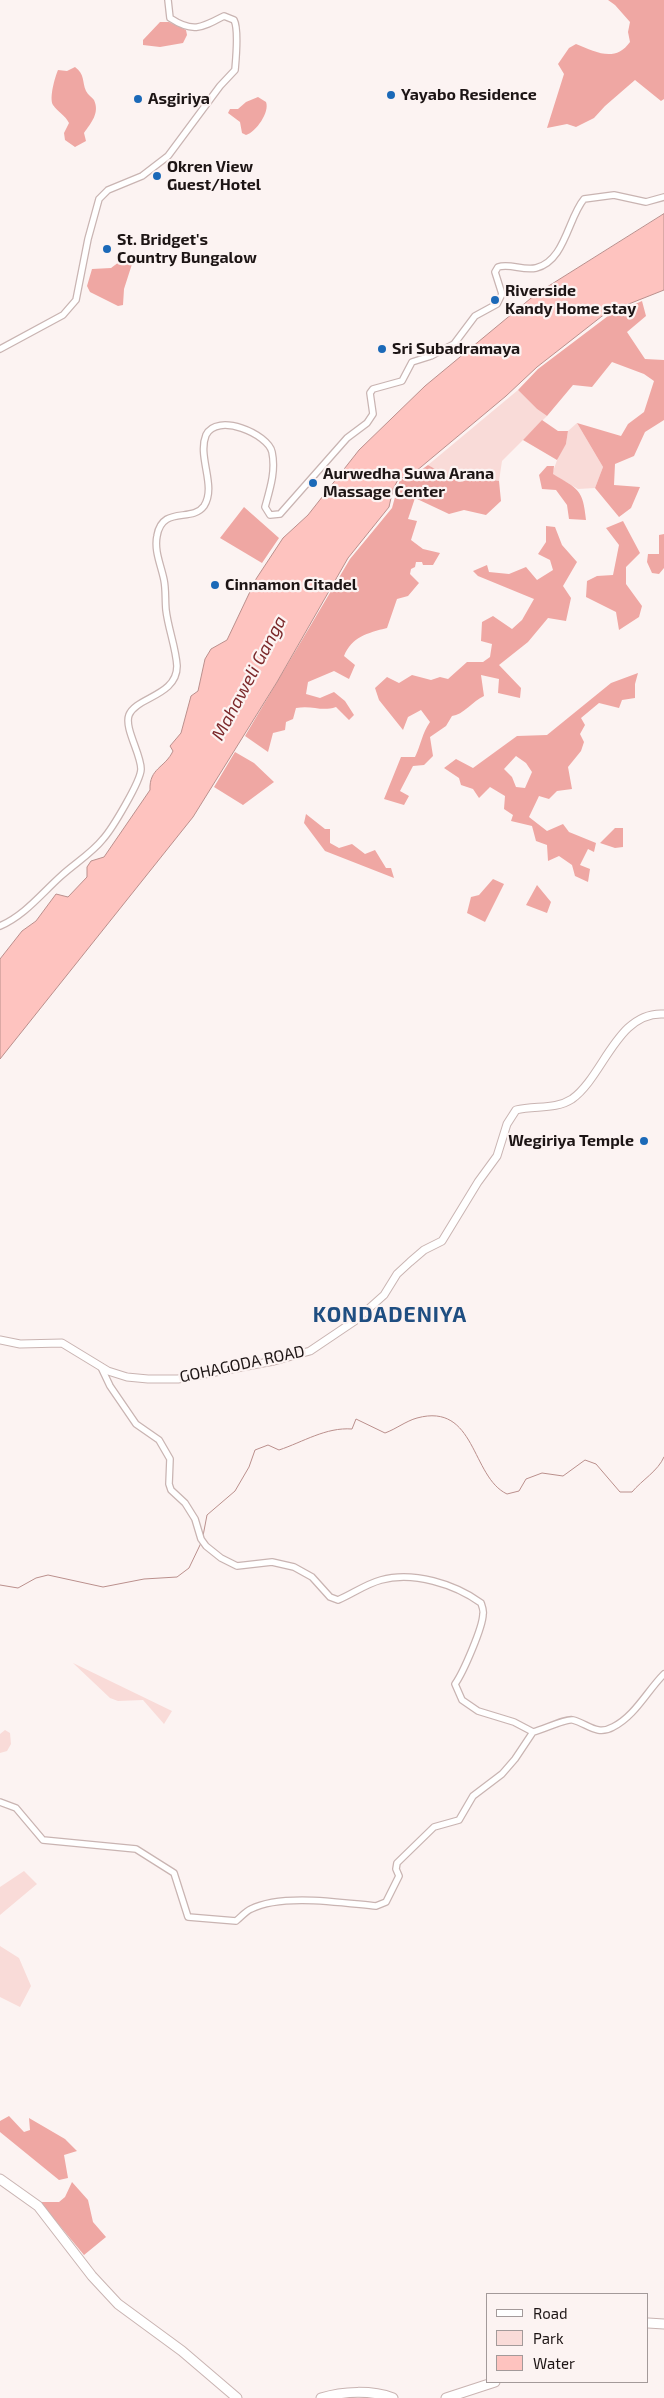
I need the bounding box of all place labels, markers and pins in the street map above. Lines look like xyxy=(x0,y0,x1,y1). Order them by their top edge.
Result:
place label: Yayabo Residence xyxy=(401,85,537,105)
place label: Asgiriya xyxy=(148,89,210,109)
marker: Yayabo Residence xyxy=(385,89,397,101)
marker: Asgiriya xyxy=(132,93,144,105)
place label: Okren View Guest/Hotel xyxy=(167,157,261,195)
marker: Okren View Guest/Hotel xyxy=(151,170,163,182)
place label: St. Bridget's Country Bungalow xyxy=(117,230,257,268)
marker: St. Bridget's Country Bungalow xyxy=(101,243,113,255)
place label: Riverside Kandy Home stay xyxy=(505,281,636,319)
marker: Riverside Kandy Home stay xyxy=(489,294,501,306)
place label: Sri Subadramaya xyxy=(392,339,520,359)
marker: Sri Subadramaya xyxy=(376,343,388,355)
place label: Aurwedha Suwa Arana Massage Center xyxy=(323,464,494,502)
marker: Aurwedha Suwa Arana Massage Center xyxy=(307,477,319,489)
place label: Cinnamon Citadel xyxy=(225,575,357,595)
marker: Cinnamon Citadel xyxy=(209,579,221,591)
place label: Wegiriya Temple xyxy=(508,1131,634,1151)
marker: Wegiriya Temple xyxy=(638,1135,650,1147)

